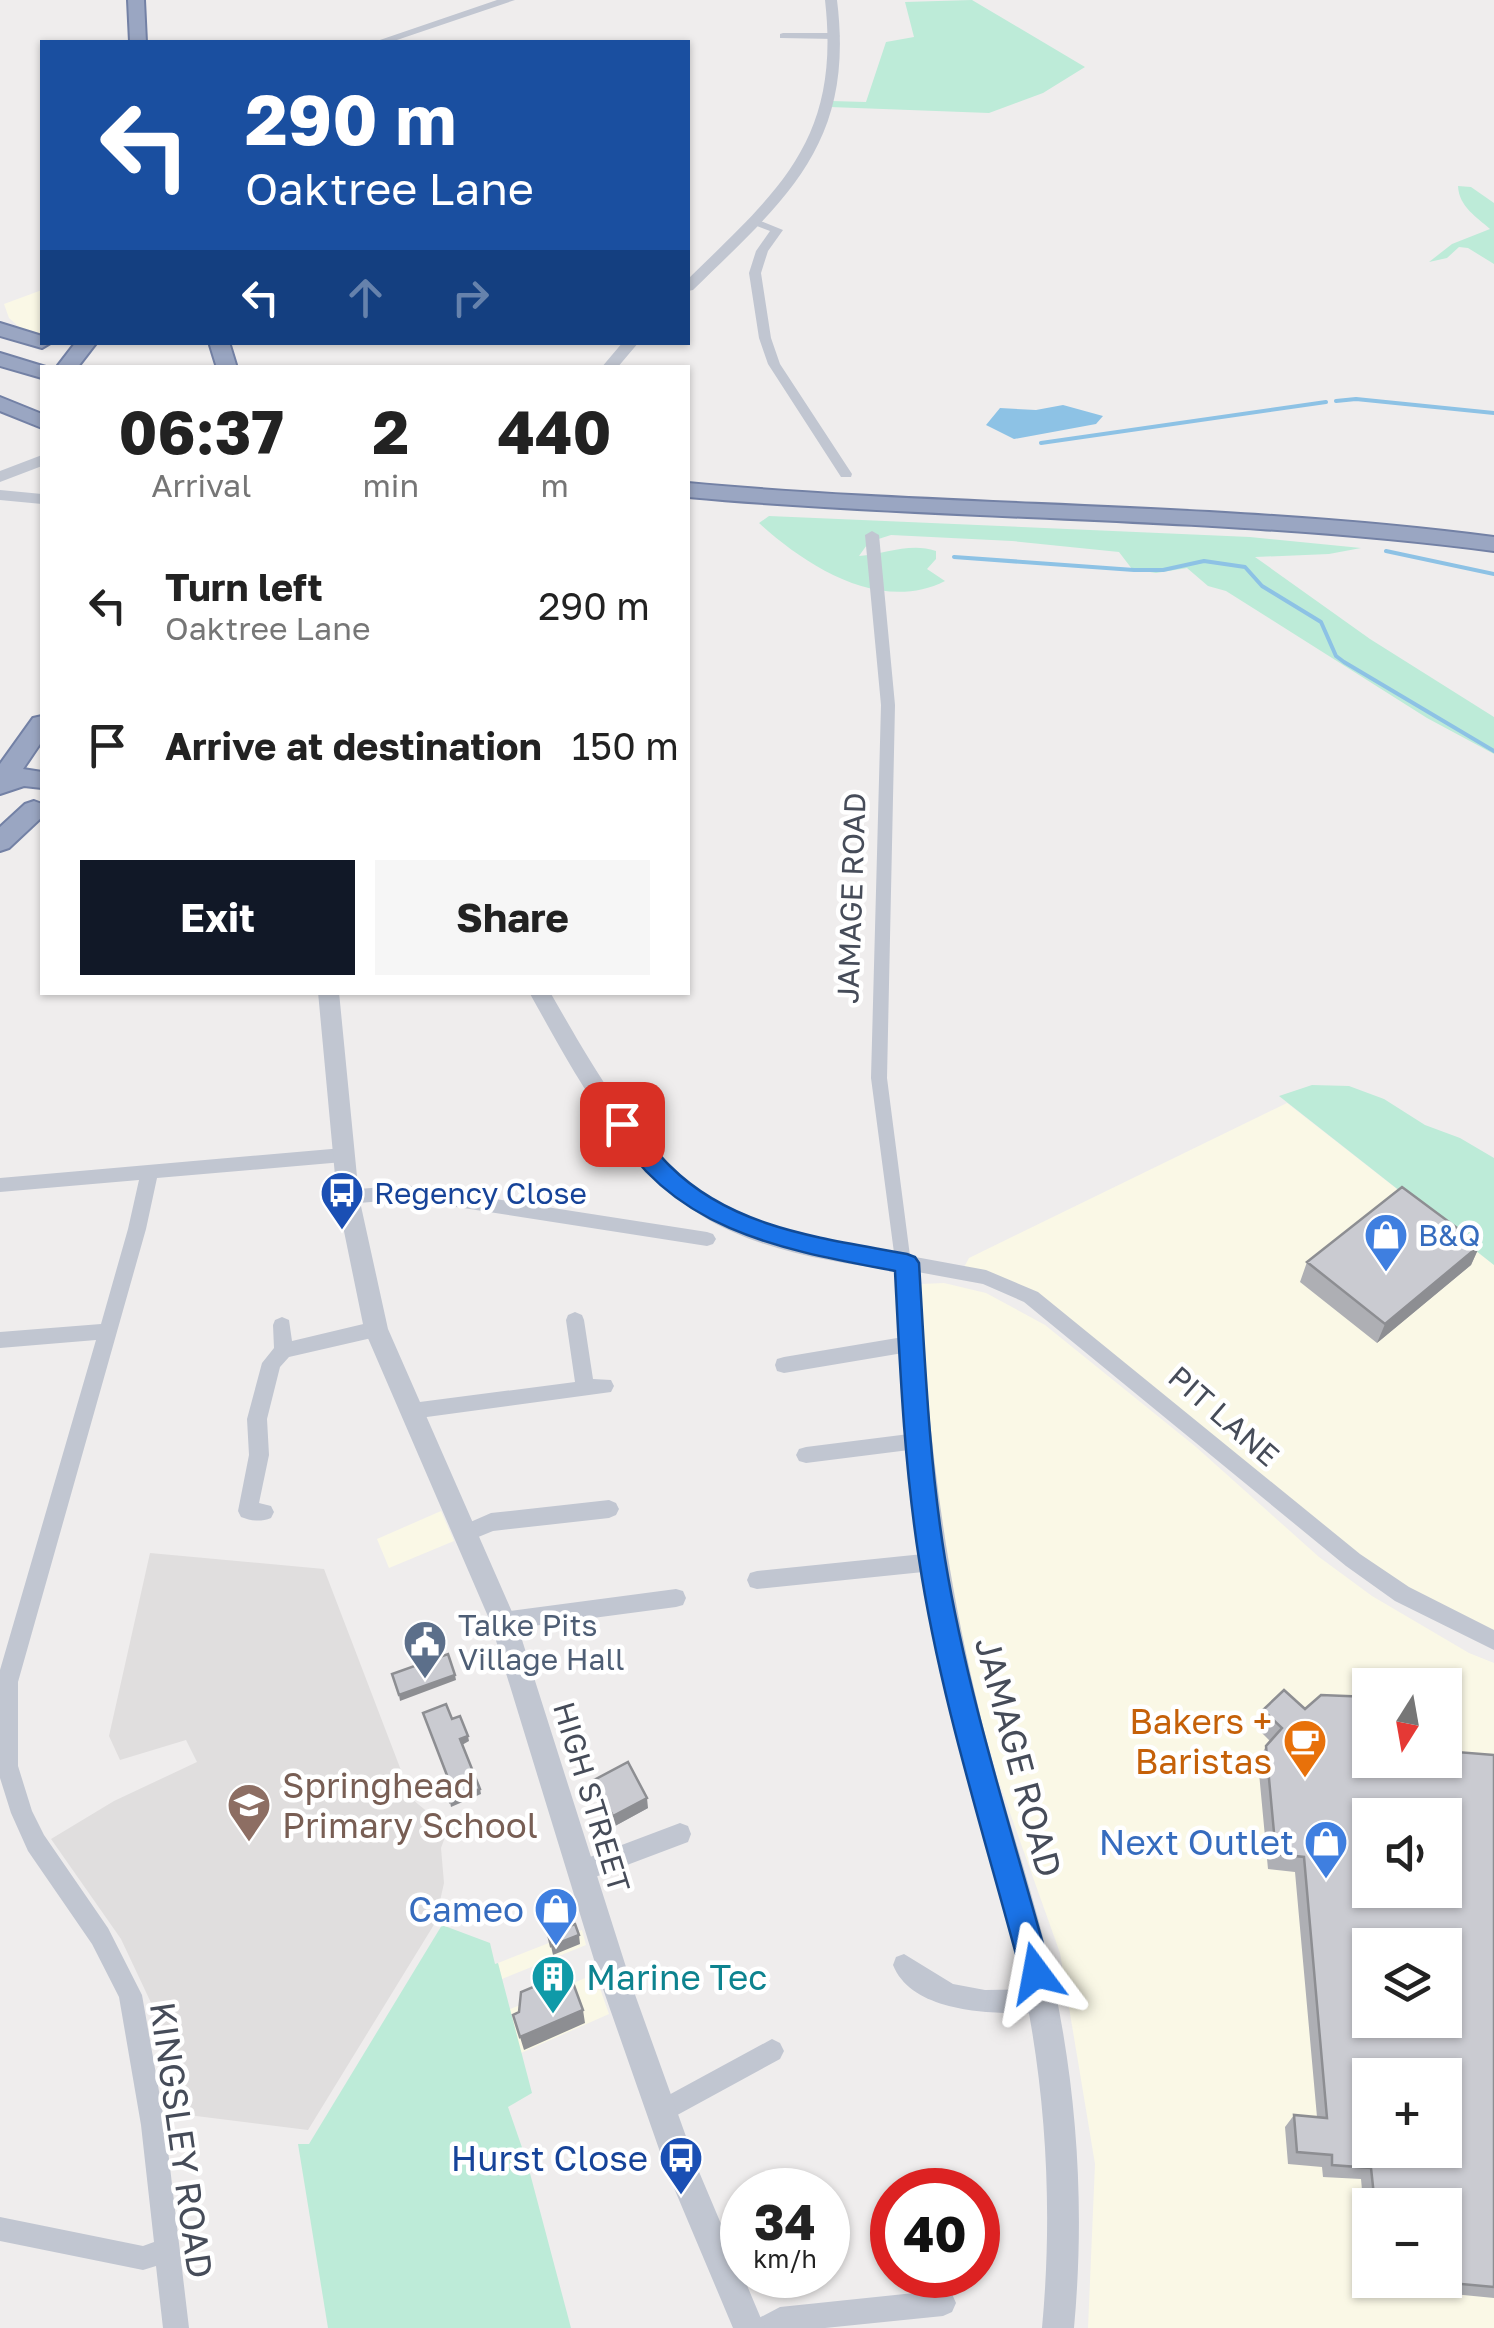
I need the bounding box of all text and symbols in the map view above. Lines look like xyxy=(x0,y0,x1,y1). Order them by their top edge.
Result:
text: 290 m xyxy=(245,76,456,160)
icon: left xyxy=(80,80,210,210)
text: Oaktree Lane xyxy=(245,161,534,215)
icon: left xyxy=(233,270,288,325)
icon: ahead xyxy=(338,270,393,325)
icon: right xyxy=(443,270,498,325)
text: 06:37 xyxy=(118,395,284,467)
text: 2 xyxy=(373,395,409,467)
text: 440 xyxy=(498,395,612,467)
text: Arrival xyxy=(151,466,251,504)
text: min xyxy=(363,466,419,504)
text: m xyxy=(540,466,569,504)
text: Turn left xyxy=(165,564,323,609)
icon: left xyxy=(80,578,135,633)
text: 290 m xyxy=(538,583,650,628)
text: Oaktree Lane xyxy=(165,609,370,647)
icon: arrive xyxy=(80,718,135,773)
text: Arrive at destination xyxy=(165,723,542,768)
text: 150 m xyxy=(572,723,679,768)
street label: JAMAGE ROAD xyxy=(829,792,873,1004)
button: Exit xyxy=(80,860,355,975)
button: Share xyxy=(375,860,650,975)
pin xyxy=(580,1082,665,1167)
icon: arrive xyxy=(595,1097,650,1152)
bus stop icon: Regency Close xyxy=(319,1170,365,1231)
place label: Regency Close xyxy=(374,1175,587,1211)
shop icon: B&Q xyxy=(1363,1212,1409,1273)
place label: B&Q xyxy=(1418,1217,1480,1253)
street label: PIT LANE xyxy=(1161,1358,1287,1474)
place label: Talke Pits Village Hall xyxy=(458,1607,625,1677)
public building icon: Talke Pits Village Hall xyxy=(402,1619,448,1680)
street label: JAMAGE ROAD xyxy=(967,1633,1071,1881)
north arrow xyxy=(1352,1668,1462,1778)
map controls xyxy=(1352,1668,1462,2298)
street label: HIGH STREET xyxy=(546,1698,638,1896)
place label: Bakers + Baristas xyxy=(1129,1700,1272,1782)
cafe icon: Bakers + Baristas xyxy=(1282,1718,1328,1779)
place label: Springhead Primary School xyxy=(282,1764,538,1846)
school or university icon: Springhead Primary School xyxy=(226,1782,272,1843)
button: sound xyxy=(1352,1798,1462,1908)
shop icon: Next Outlet xyxy=(1303,1819,1349,1880)
place label: Next Outlet xyxy=(1099,1821,1294,1863)
shop icon: Cameo xyxy=(533,1886,579,1947)
place label: Cameo xyxy=(408,1888,524,1930)
position arrow xyxy=(984,1921,1088,2025)
button: layers xyxy=(1352,1928,1462,2038)
building icon: Marine Tec xyxy=(530,1954,576,2015)
place label: Marine Tec xyxy=(586,1956,767,1998)
street label: KINGSLEY ROAD xyxy=(142,1999,222,2281)
button: + xyxy=(1352,2058,1462,2168)
bus stop icon: Hurst Close xyxy=(658,2135,704,2196)
place label: Hurst Close xyxy=(451,2137,648,2179)
speed limit sign: 40 xyxy=(870,2168,1000,2298)
button: − xyxy=(1352,2188,1462,2298)
text: 34 xyxy=(754,2191,816,2251)
text: km/h xyxy=(753,2243,817,2274)

